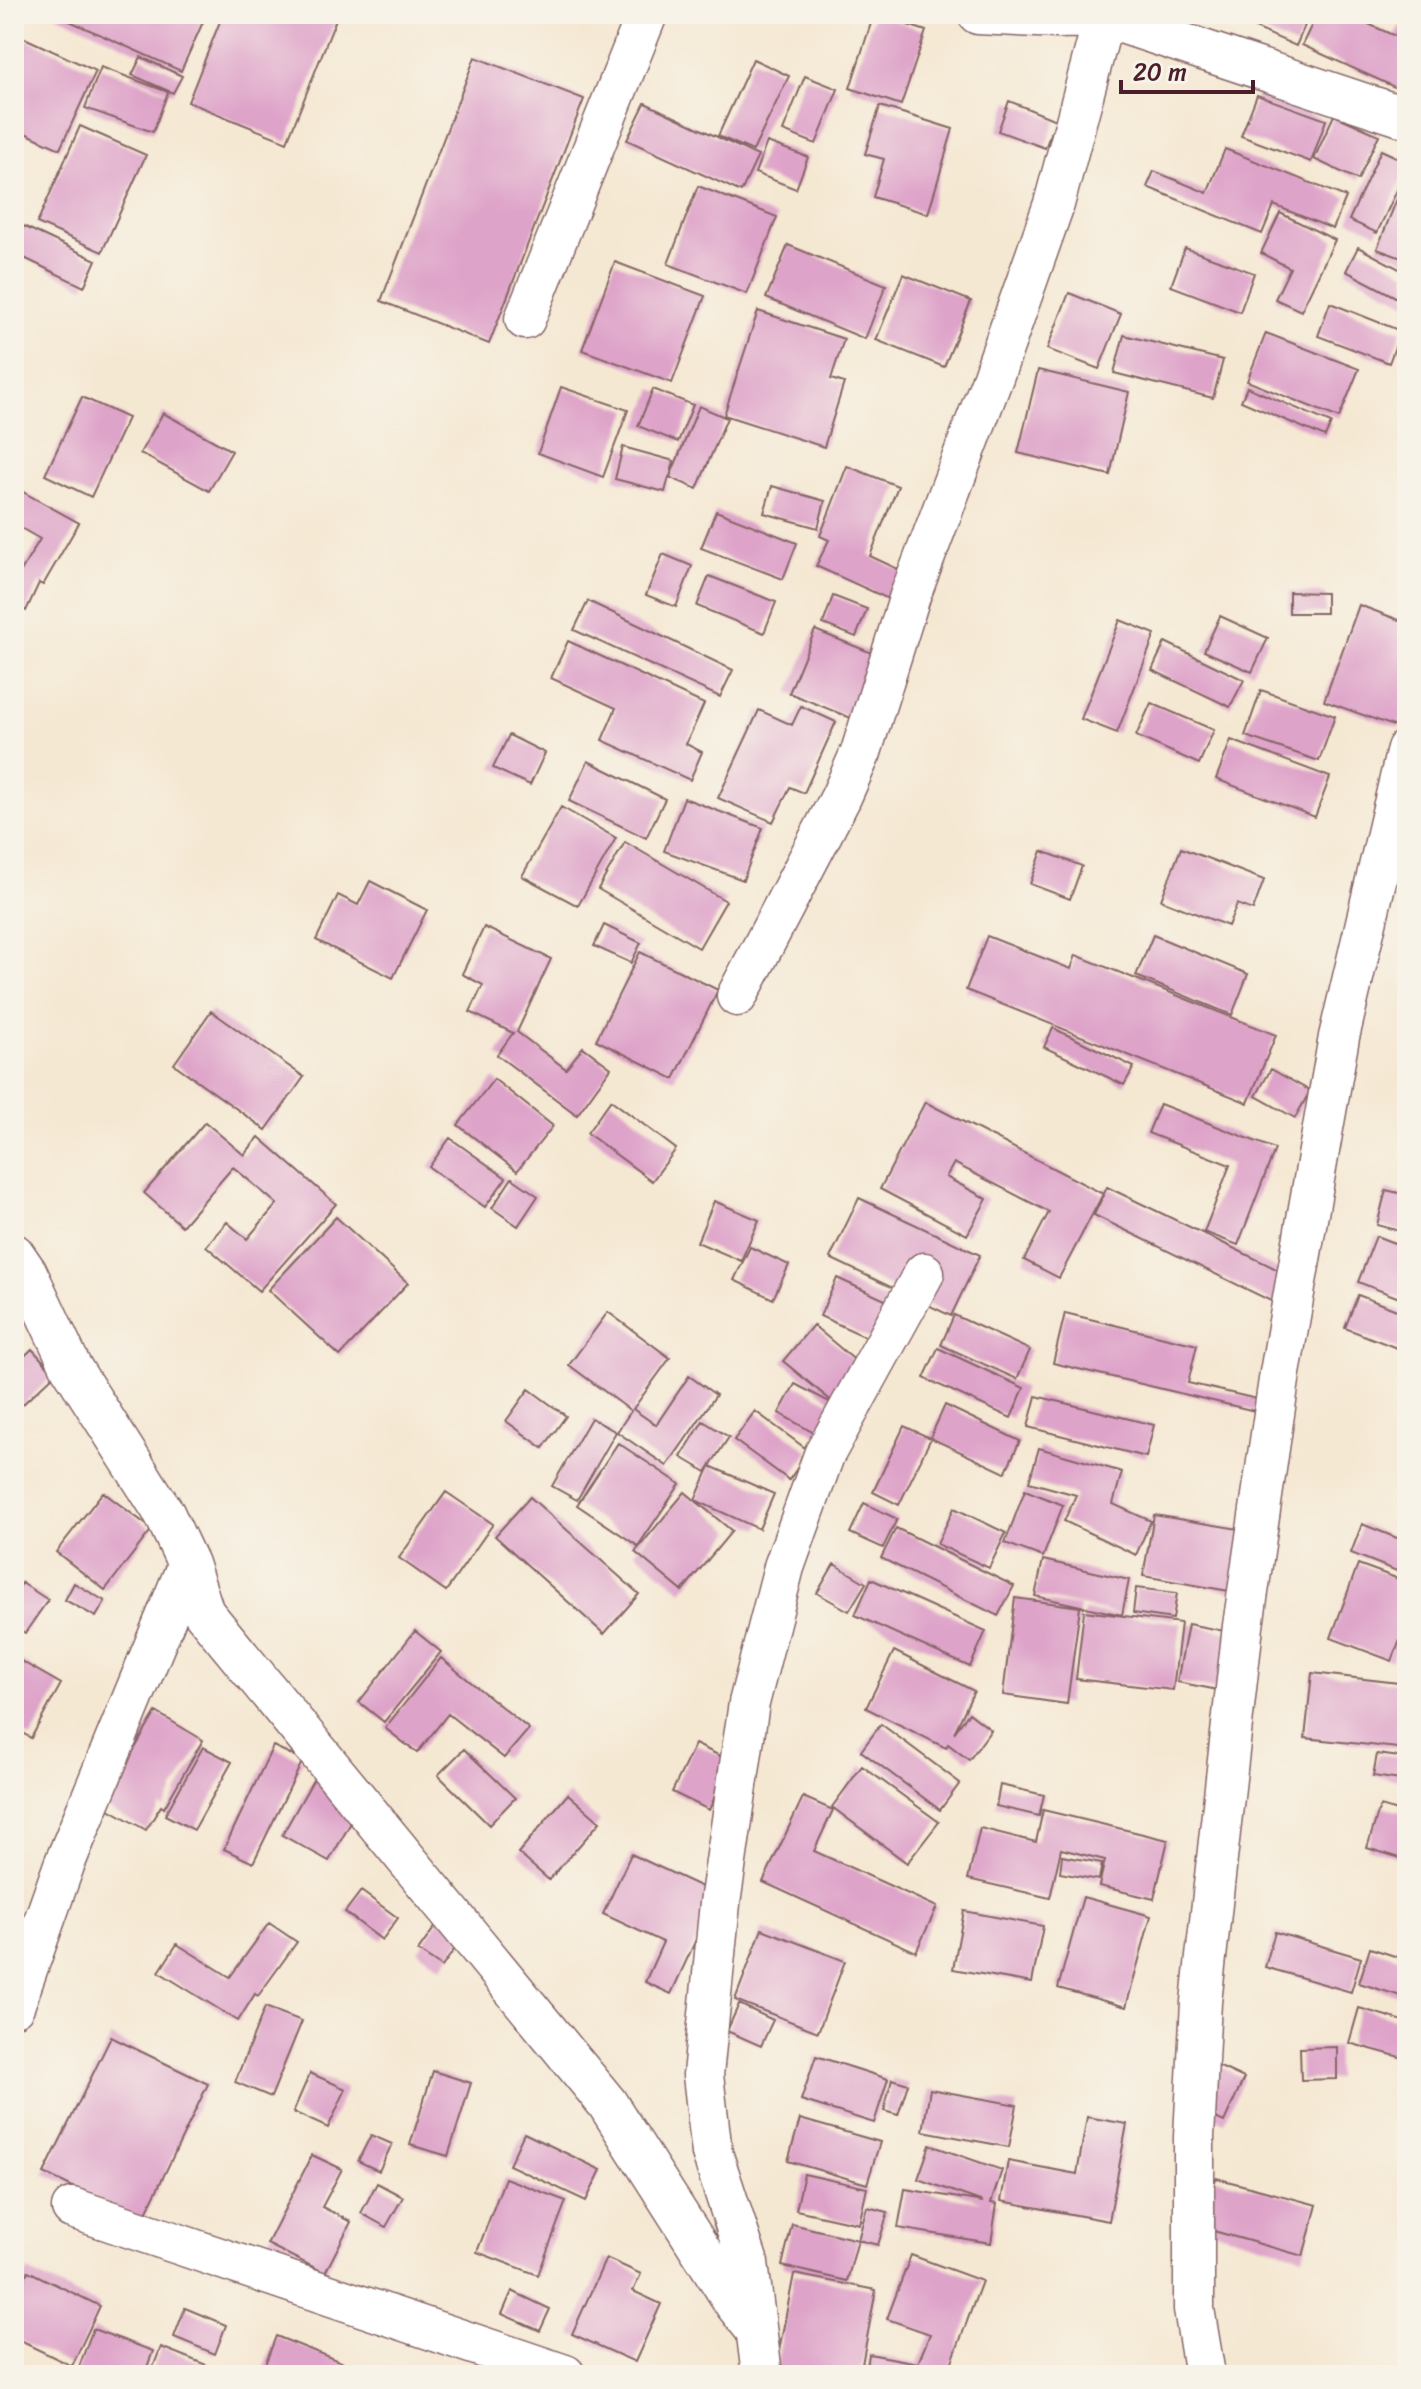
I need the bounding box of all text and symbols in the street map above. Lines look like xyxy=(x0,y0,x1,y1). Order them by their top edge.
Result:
scale bar xyxy=(1121,44,1253,94)
text: 20 m xyxy=(1133,51,1187,93)

